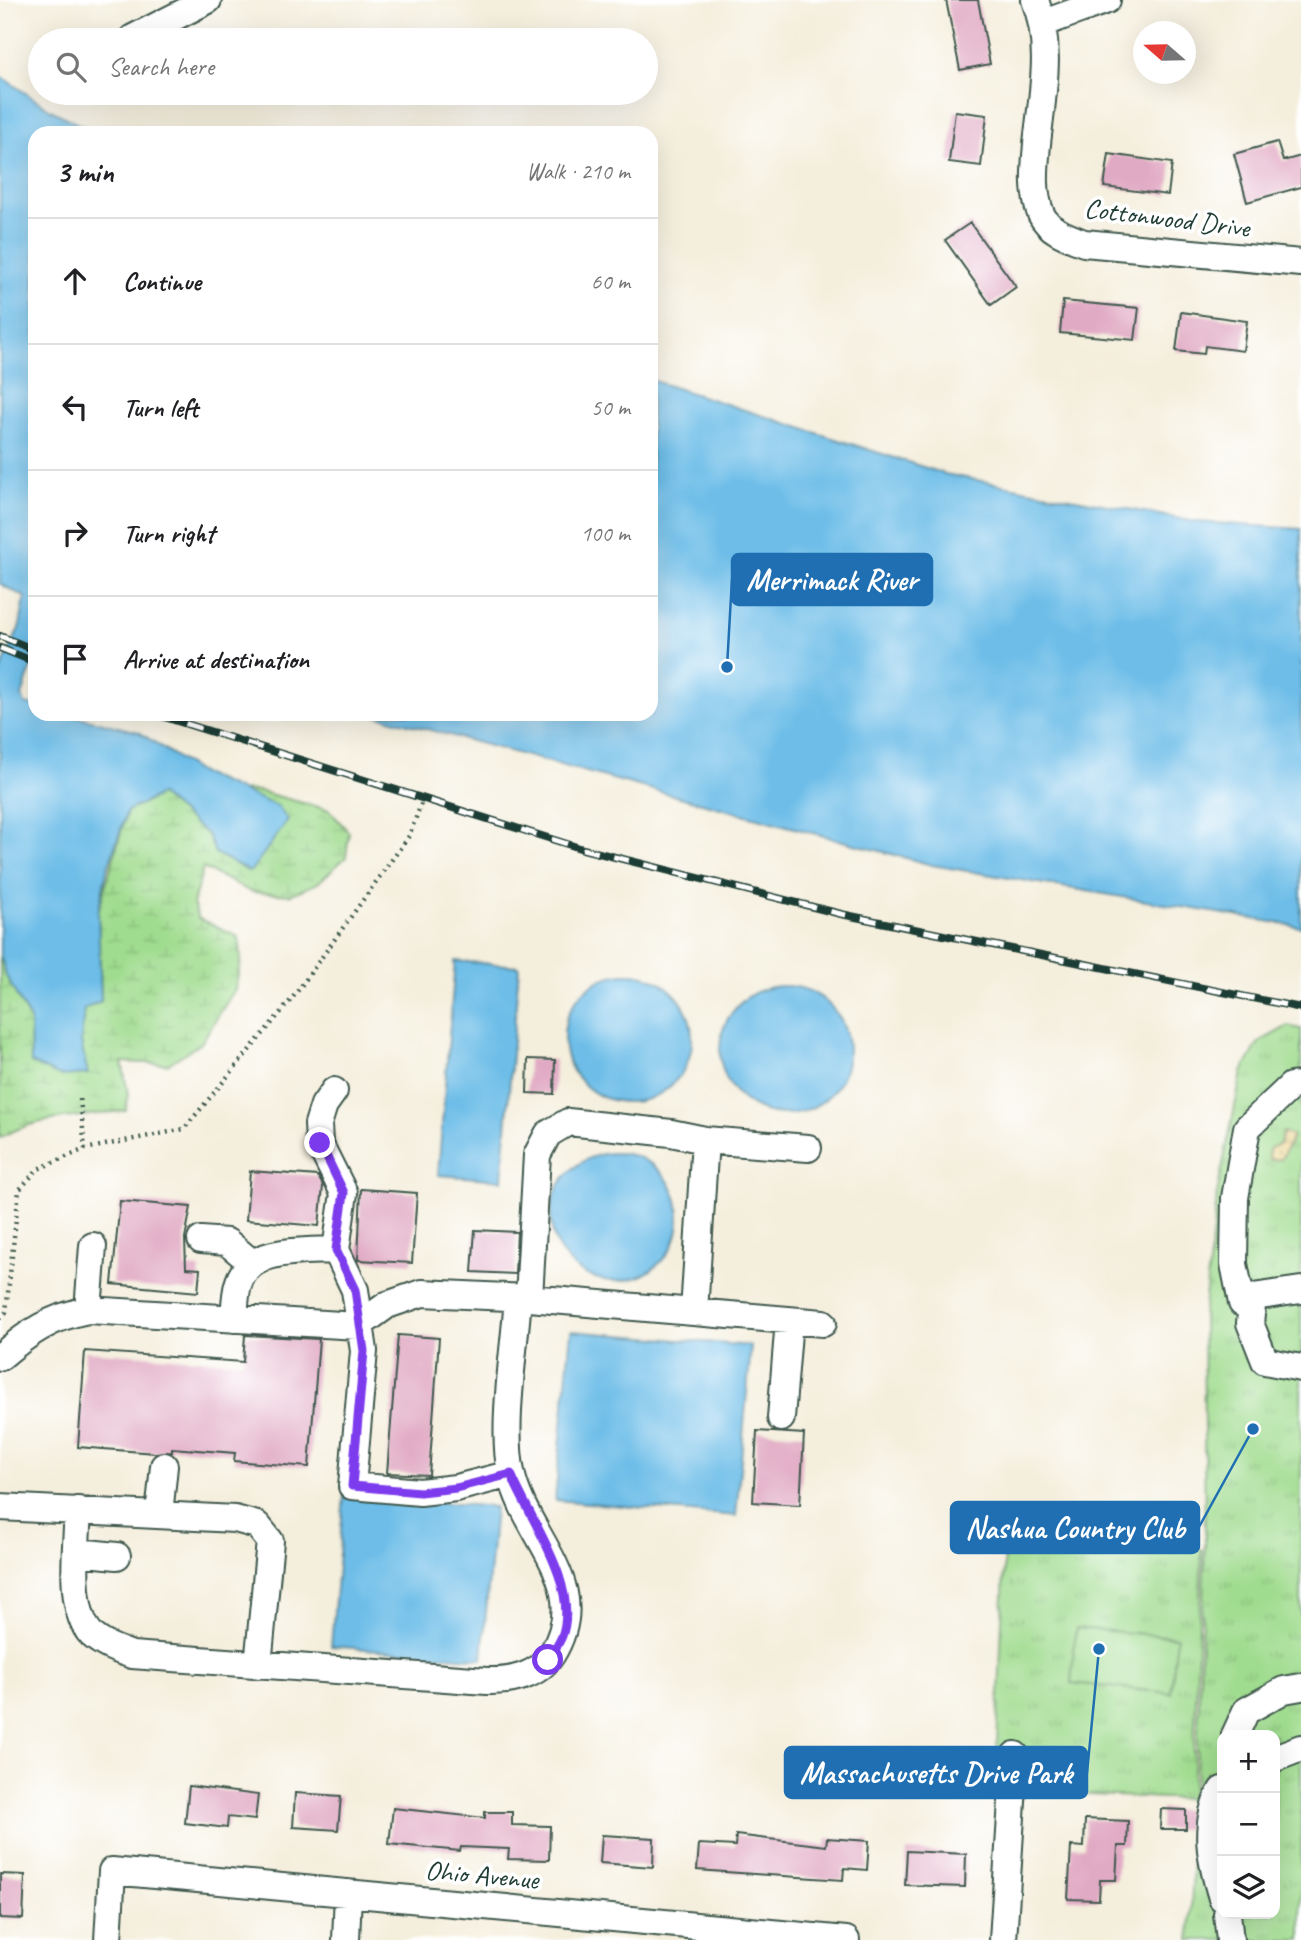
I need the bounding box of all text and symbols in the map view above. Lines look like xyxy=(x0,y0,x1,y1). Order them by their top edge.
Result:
north arrow xyxy=(1133,21,1196,84)
search box xyxy=(28,28,658,105)
icon: search xyxy=(52,48,90,86)
text: Search here xyxy=(108,50,214,83)
text: 3 min xyxy=(56,153,113,191)
text: Walk · 210 m xyxy=(526,157,630,186)
street label: Cottonwood Drive xyxy=(1082,190,1253,245)
icon: ahead xyxy=(56,262,94,300)
text: Continue xyxy=(123,265,201,298)
text: 60 m xyxy=(591,267,630,296)
icon: left xyxy=(56,388,94,426)
text: Turn left xyxy=(123,391,198,424)
text: 50 m xyxy=(591,393,630,422)
icon: right xyxy=(56,514,94,552)
text: Turn right xyxy=(123,517,214,550)
text: 100 m xyxy=(581,519,630,548)
callout: Merrimack River xyxy=(732,554,932,605)
text: Merrimack River xyxy=(746,561,921,599)
icon: arrive xyxy=(56,640,94,678)
text: Arrive at destination xyxy=(123,643,309,676)
route end xyxy=(304,1127,335,1158)
callout: Nashua Country Club xyxy=(951,1502,1199,1553)
text: Nashua Country Club xyxy=(965,1509,1187,1547)
route start xyxy=(532,1644,563,1675)
map controls xyxy=(1217,1730,1280,1919)
button: + xyxy=(1217,1730,1280,1793)
callout: Massachusetts Drive Park xyxy=(785,1747,1087,1798)
text: Massachusetts Drive Park xyxy=(800,1754,1075,1792)
button: − xyxy=(1217,1793,1280,1856)
street label: Ohio Avenue xyxy=(424,1852,542,1897)
button: layers xyxy=(1217,1856,1280,1919)

